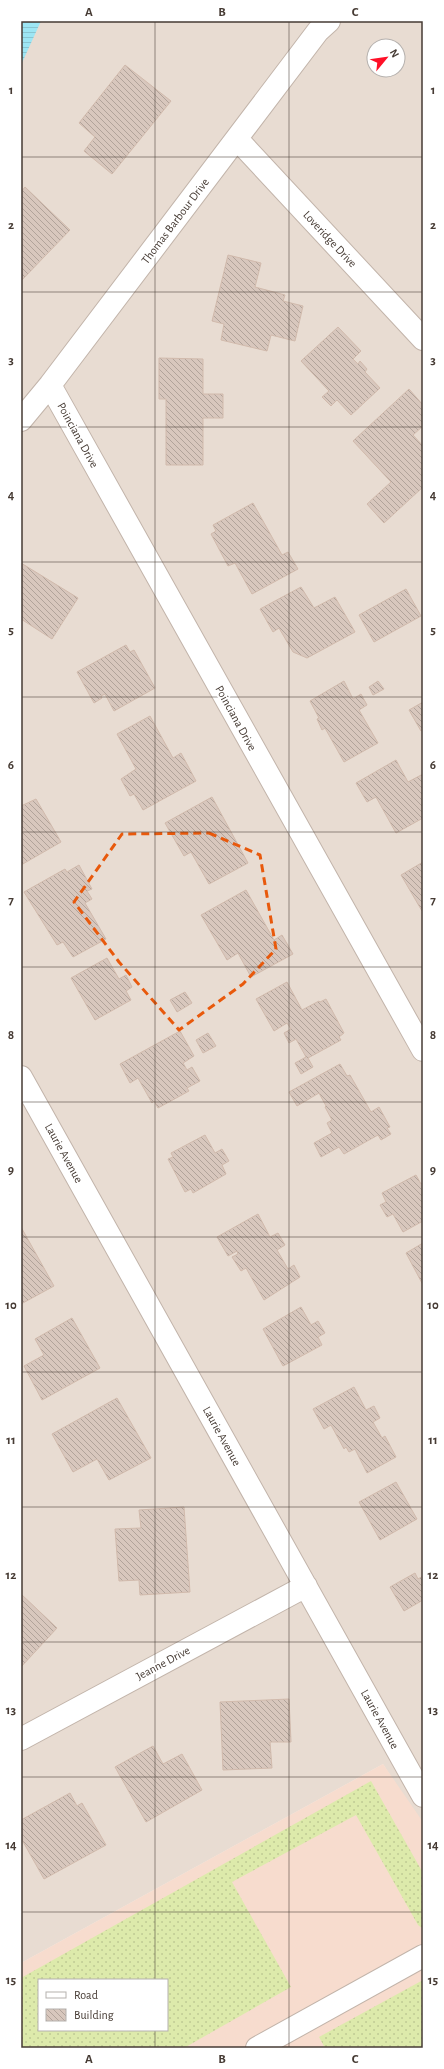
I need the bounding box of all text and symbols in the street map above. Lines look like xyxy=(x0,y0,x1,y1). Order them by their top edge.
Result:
text: A xyxy=(85,6,93,19)
text: B xyxy=(218,6,226,19)
text: C xyxy=(352,6,359,19)
north arrow xyxy=(366,38,406,78)
text: N xyxy=(388,47,401,59)
text: 1 xyxy=(9,84,13,97)
text: 1 xyxy=(431,84,435,97)
street label: Thomas Barbour Drive xyxy=(139,176,211,266)
street label: Loveridge Drive xyxy=(301,208,359,270)
text: 2 xyxy=(8,219,14,232)
text: 2 xyxy=(430,219,436,232)
text: 3 xyxy=(8,354,14,367)
text: 3 xyxy=(430,354,436,367)
street label: Poinciana Drive xyxy=(55,400,101,470)
text: 4 xyxy=(8,489,15,502)
text: 4 xyxy=(430,489,437,502)
text: 5 xyxy=(8,624,14,637)
text: 5 xyxy=(430,624,436,637)
street label: Poinciana Drive xyxy=(213,683,259,753)
text: 6 xyxy=(8,759,14,772)
text: 6 xyxy=(430,759,436,772)
text: 7 xyxy=(8,894,14,907)
text: 7 xyxy=(430,894,436,907)
text: 8 xyxy=(8,1029,14,1042)
text: 8 xyxy=(430,1029,436,1042)
street label: Laurie Avenue xyxy=(43,1121,85,1185)
text: 9 xyxy=(8,1164,14,1177)
text: 9 xyxy=(430,1164,436,1177)
text: 10 xyxy=(5,1299,17,1312)
text: 10 xyxy=(427,1299,439,1312)
street label: Laurie Avenue xyxy=(201,1404,243,1468)
text: 11 xyxy=(6,1434,16,1447)
text: 11 xyxy=(428,1434,438,1447)
text: 12 xyxy=(6,1569,16,1582)
text: 12 xyxy=(428,1569,438,1582)
street label: Jeanne Drive xyxy=(134,1644,192,1682)
street label: Laurie Avenue xyxy=(359,1687,401,1751)
text: 13 xyxy=(6,1704,17,1717)
text: 13 xyxy=(428,1704,439,1717)
text: 14 xyxy=(5,1839,17,1852)
text: 14 xyxy=(427,1839,439,1852)
text: 15 xyxy=(6,1974,17,1987)
text: 15 xyxy=(428,1974,439,1987)
legend xyxy=(38,1979,168,2031)
text: Road xyxy=(74,1989,98,2001)
text: Building xyxy=(74,2009,114,2021)
text: A xyxy=(85,2053,93,2066)
text: B xyxy=(218,2053,226,2066)
text: C xyxy=(352,2053,359,2066)

